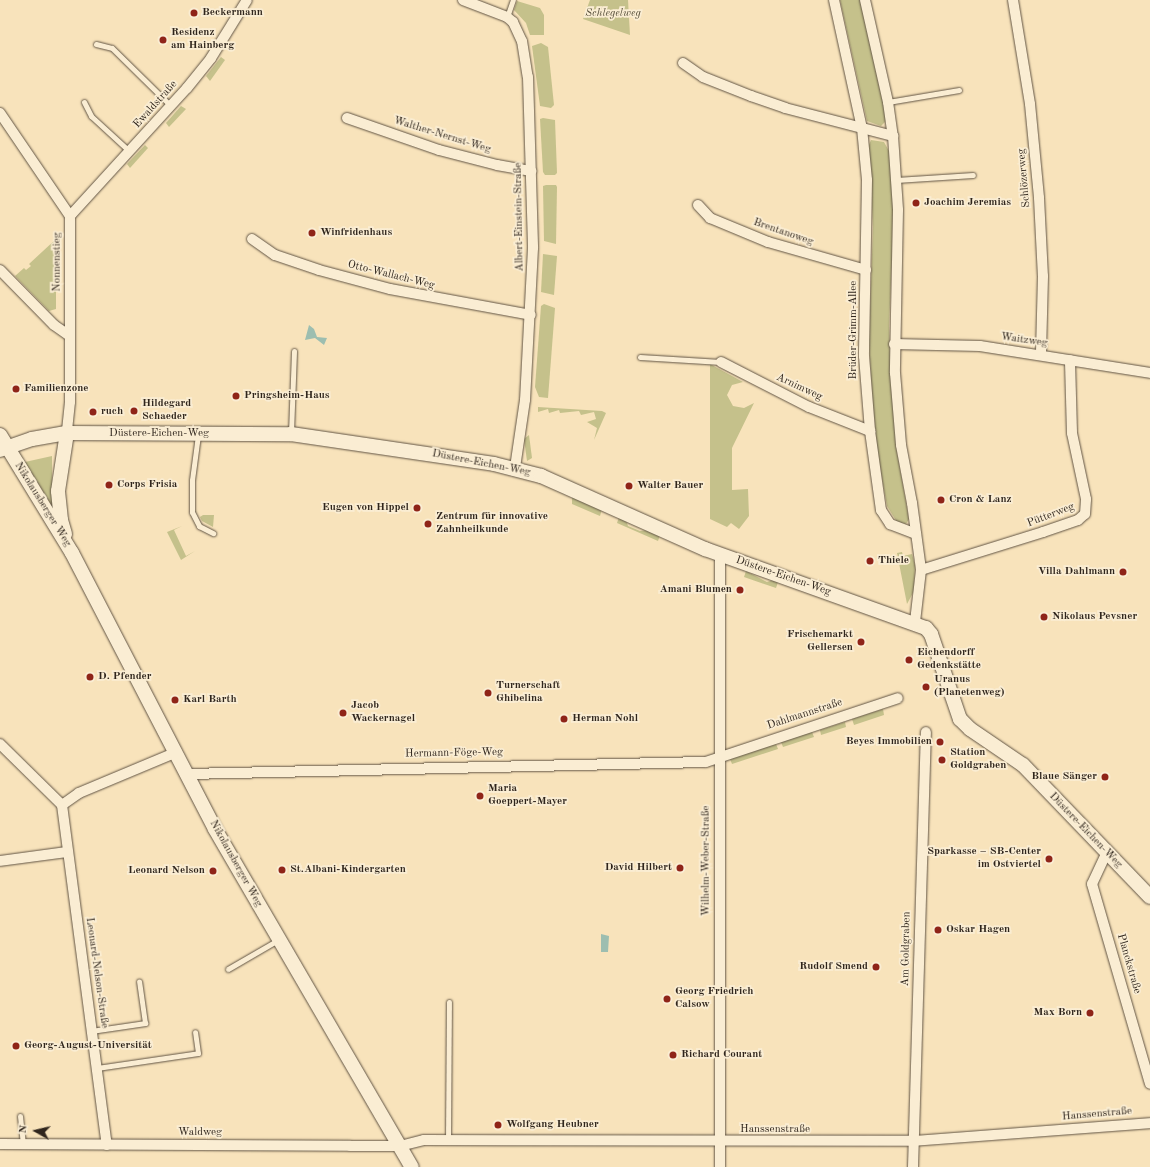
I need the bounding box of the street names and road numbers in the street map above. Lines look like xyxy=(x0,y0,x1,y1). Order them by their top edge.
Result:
street label: Ewaldstraße xyxy=(131,79,181,131)
street label: Walther-Nernst-Weg xyxy=(392,115,492,157)
street label: Schlözerweg xyxy=(1016,148,1034,208)
street label: Albert-Einstein-Straße xyxy=(512,162,528,272)
street label: Brentanoweg xyxy=(751,217,815,249)
street label: Nonnenstieg xyxy=(51,232,65,292)
street label: Otto-Wallach-Weg xyxy=(346,259,436,293)
street label: Brüder-Grimm-Allee xyxy=(847,281,861,379)
street label: Waitzweg xyxy=(1000,331,1048,351)
street label: Arnimweg xyxy=(774,372,824,404)
street label: Düstere-Eichen-Weg xyxy=(109,427,209,441)
street label: Düstere-Eichen-Weg xyxy=(431,448,531,480)
street label: Nikolausberger Weg xyxy=(11,460,73,550)
street label: Pütterweg xyxy=(1025,501,1077,531)
street label: Düstere-Eichen-Weg xyxy=(734,555,832,599)
street label: Dahlmannstraße xyxy=(766,697,844,733)
street label: Hermann-Föge-Weg xyxy=(405,747,503,761)
street label: Düstere-Eichen-Weg xyxy=(1046,790,1124,872)
street label: Wilhelm-Weber-Straße xyxy=(700,806,714,916)
street label: Nikolausberger Weg xyxy=(206,818,264,910)
street label: Am Goldgraben xyxy=(900,911,914,987)
street label: Leonard-Nelson-Straße xyxy=(82,917,110,1029)
street label: Planckstraße xyxy=(1113,932,1143,996)
street label: Hanssenstraße xyxy=(1062,1105,1132,1125)
street label: Hanssenstraße xyxy=(740,1123,810,1137)
street label: Waldweg xyxy=(178,1126,222,1140)

